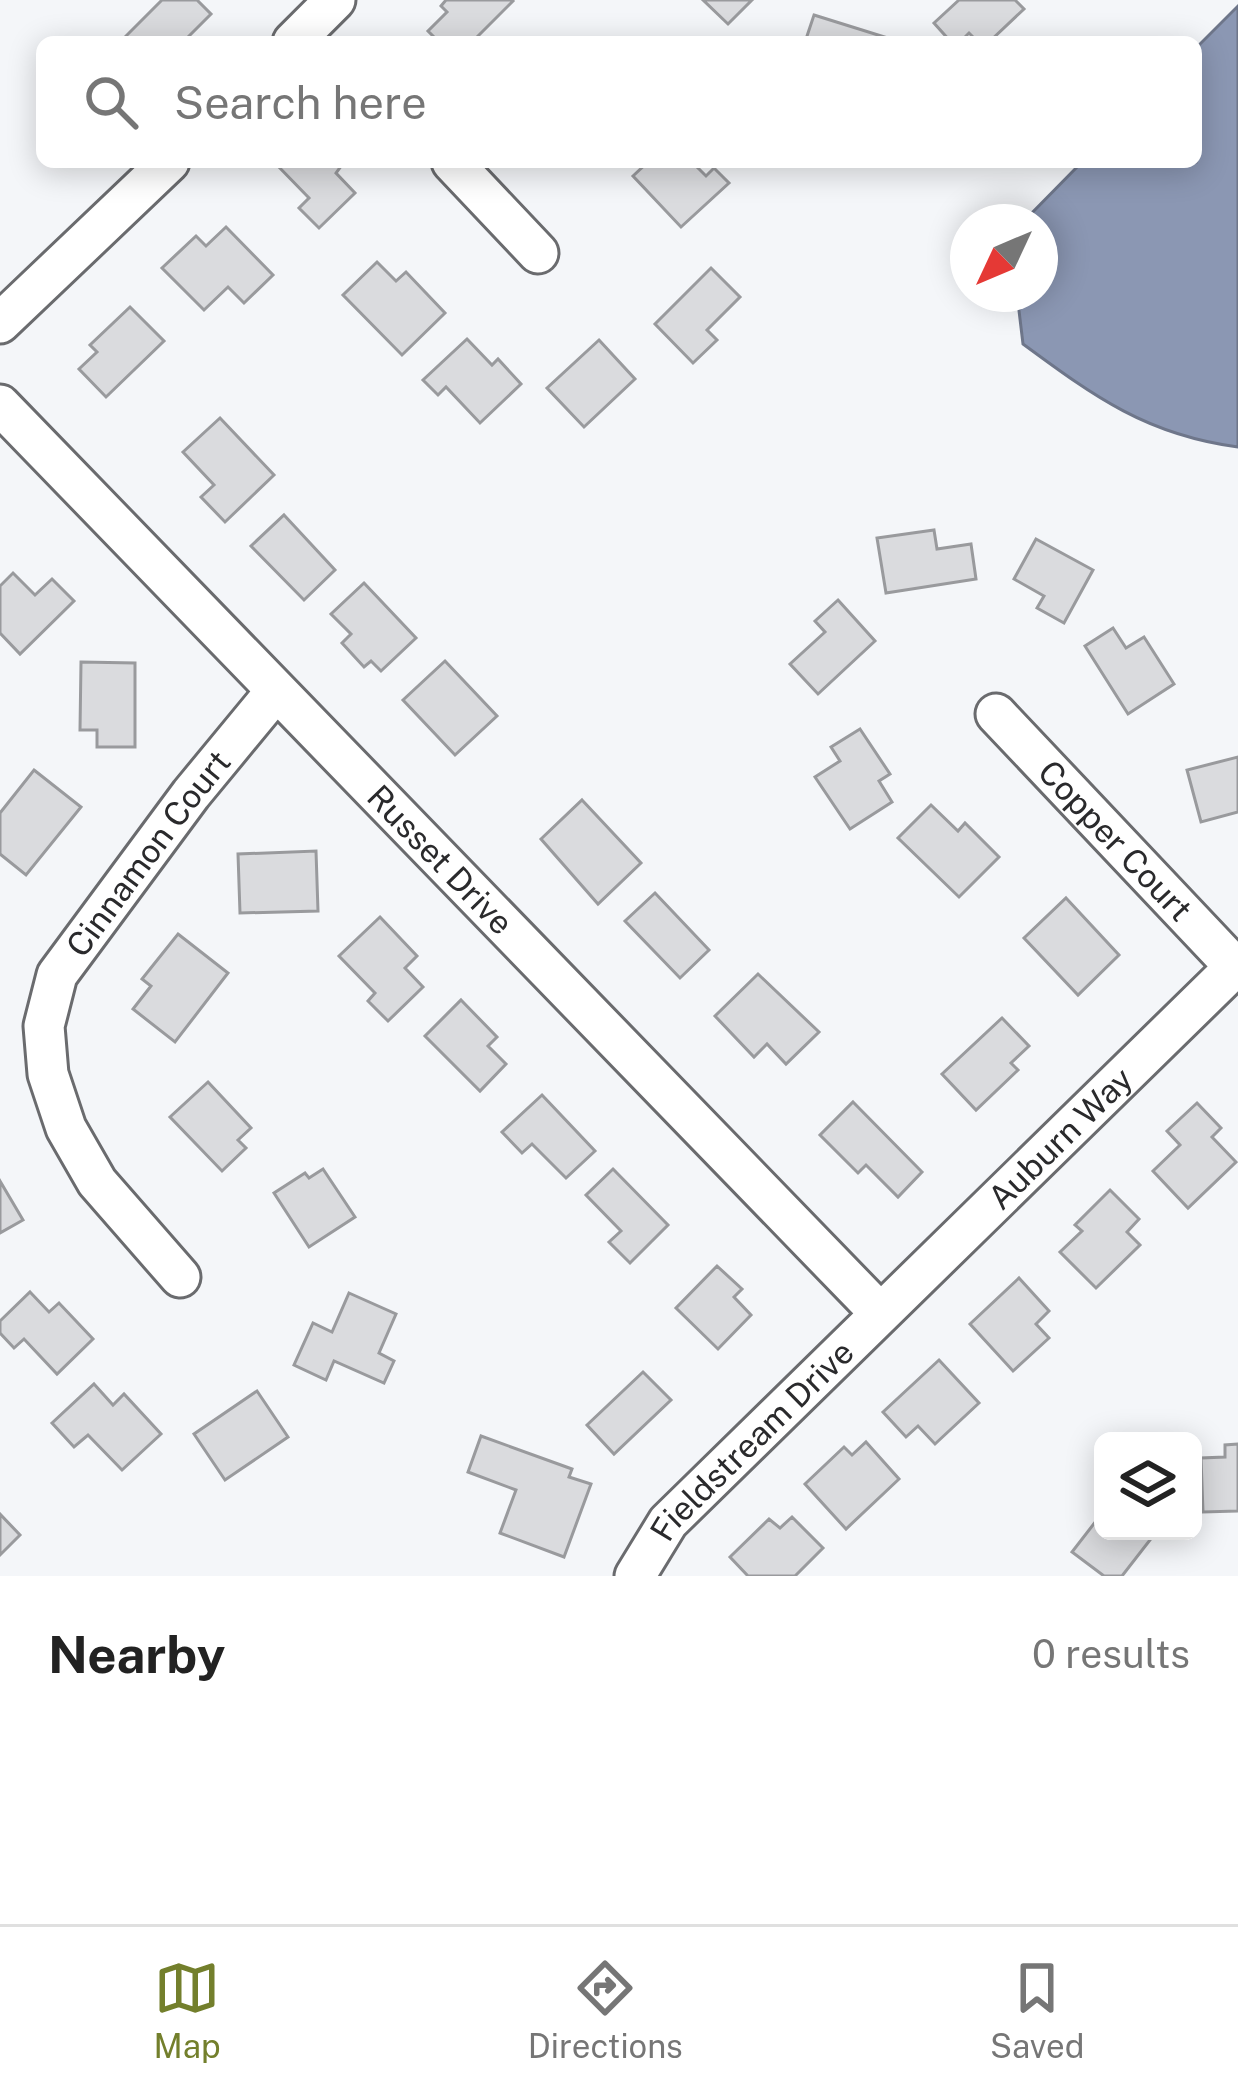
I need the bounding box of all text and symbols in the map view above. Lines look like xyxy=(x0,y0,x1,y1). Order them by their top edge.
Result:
search box xyxy=(36,36,1202,168)
icon: search xyxy=(78,69,144,135)
text: Search here xyxy=(174,76,427,129)
north arrow xyxy=(950,204,1058,312)
street label: Cinnamon Court xyxy=(58,743,238,964)
street label: Copper Court xyxy=(1031,752,1200,928)
street label: Russet Drive xyxy=(360,777,521,942)
street label: Auburn Way xyxy=(980,1059,1140,1217)
street label: Fieldstream Drive xyxy=(642,1333,861,1547)
map controls xyxy=(1094,1432,1202,1540)
button: layers xyxy=(1094,1432,1202,1540)
text: Nearby xyxy=(48,1625,225,1684)
text: 0 results xyxy=(1032,1631,1190,1677)
tab: Map xyxy=(154,1955,221,2065)
tab: Directions xyxy=(528,1955,683,2065)
tab: Saved xyxy=(990,1955,1084,2065)

